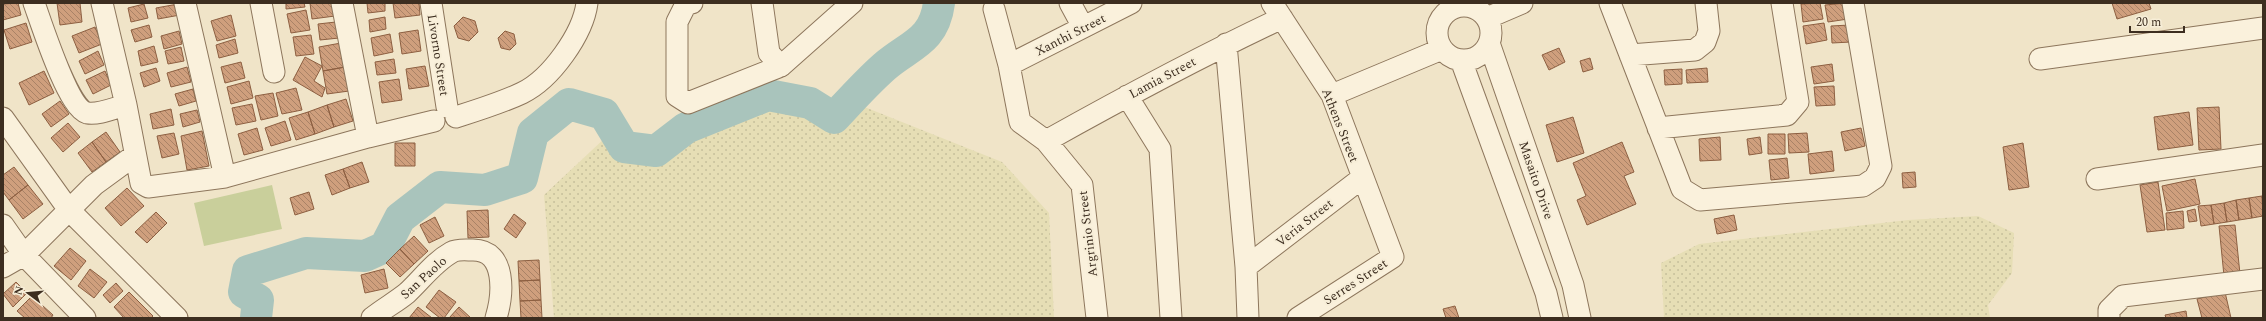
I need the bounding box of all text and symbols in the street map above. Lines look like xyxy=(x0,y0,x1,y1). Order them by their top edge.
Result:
street label: Xanthi Street xyxy=(1032,8,1110,61)
scale bar xyxy=(2130,8,2184,34)
street label: Livorno Street xyxy=(422,13,454,98)
text: 20 m xyxy=(2136,13,2161,32)
street label: Lamia Street xyxy=(1125,52,1200,104)
street label: Athens Street xyxy=(1316,85,1364,166)
street label: Masaito Drive xyxy=(1513,139,1559,222)
street label: Argrinio Street xyxy=(1073,189,1103,278)
street label: Veria Street xyxy=(1272,194,1338,252)
street label: San Paolo xyxy=(396,251,451,304)
street label: Serres Street xyxy=(1319,253,1392,310)
north arrow xyxy=(8,273,48,313)
text: N xyxy=(9,284,28,297)

